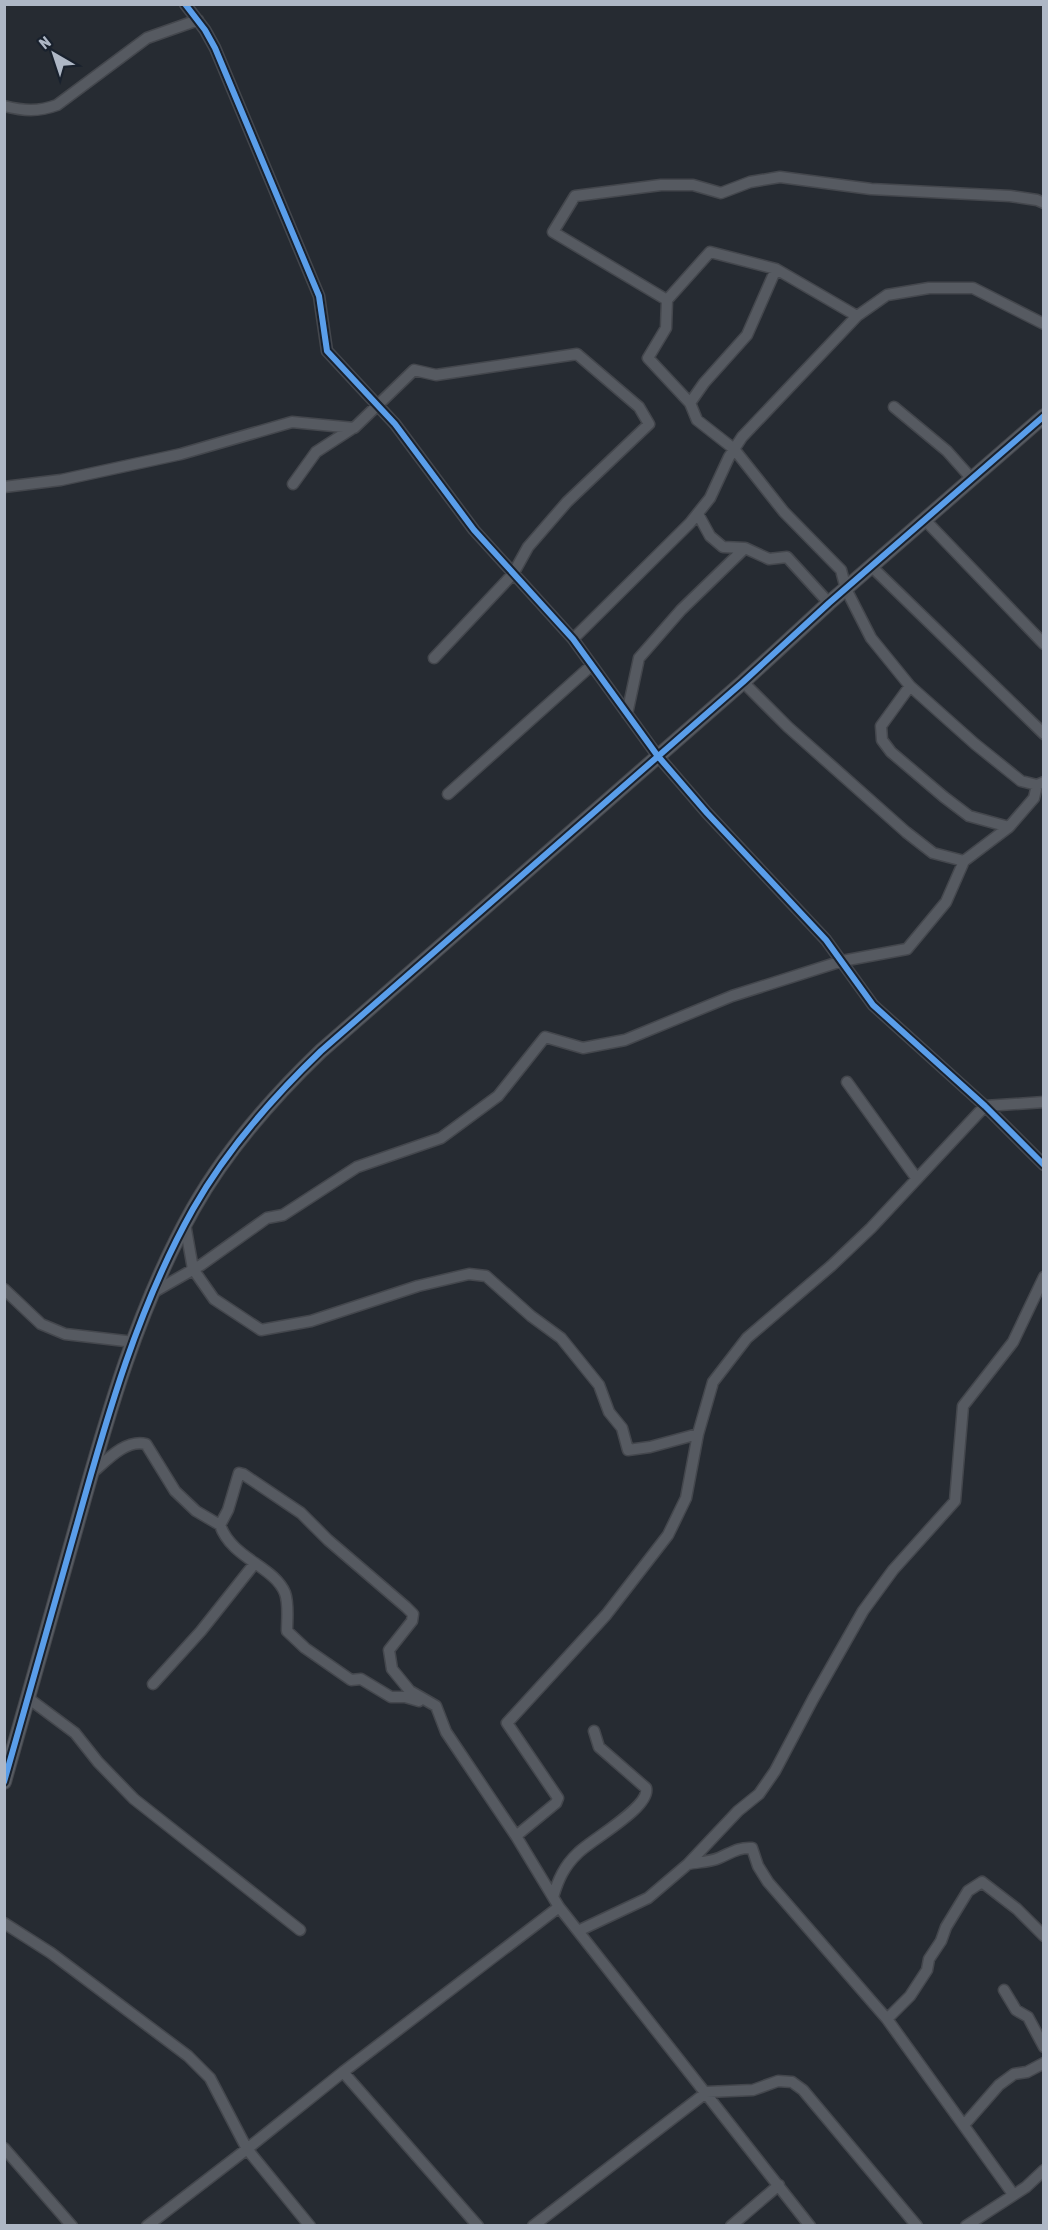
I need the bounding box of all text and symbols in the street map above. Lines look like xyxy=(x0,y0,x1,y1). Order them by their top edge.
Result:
north arrow xyxy=(24,24,84,84)
text: N xyxy=(35,32,54,52)

